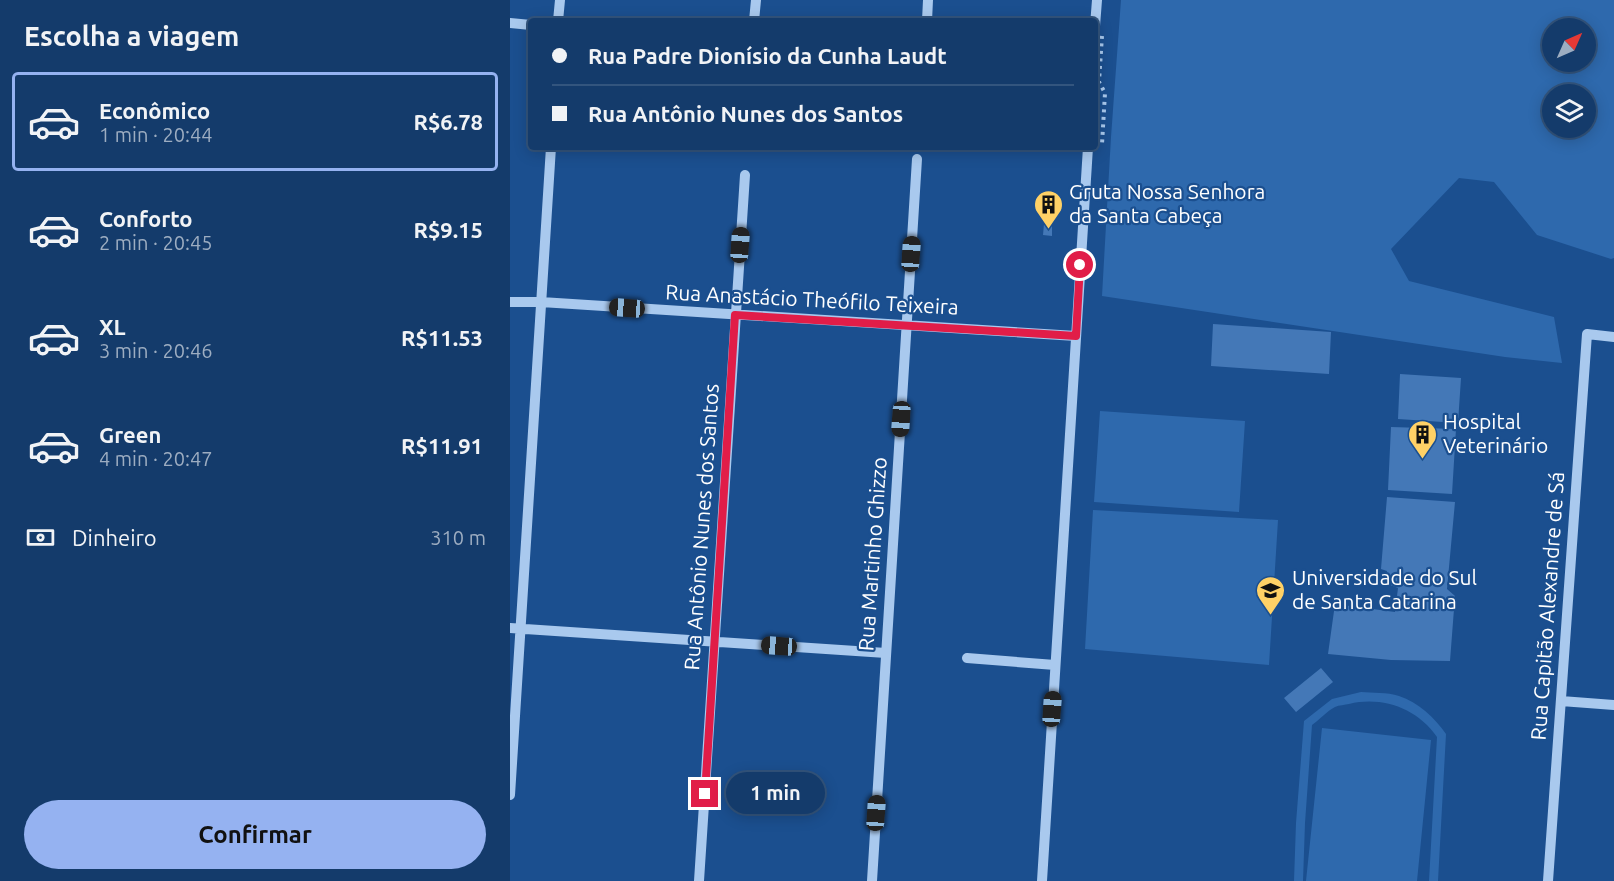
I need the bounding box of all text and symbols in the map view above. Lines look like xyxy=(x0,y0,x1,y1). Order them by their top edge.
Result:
north arrow xyxy=(1542,18,1596,72)
map controls xyxy=(1542,18,1596,138)
text: Escolha a viagem xyxy=(24,21,239,51)
text: Rua Padre Dionísio da Cunha Laudt xyxy=(588,43,947,68)
button: layers xyxy=(1542,84,1596,138)
icon: car xyxy=(27,95,81,149)
text: Econômico xyxy=(99,98,210,123)
text: Rua Antônio Nunes dos Santos xyxy=(588,101,903,126)
text: R$6.78 xyxy=(414,109,483,134)
text: 1 min · 20:44 xyxy=(99,123,213,146)
place label: Gruta Nossa Senhora da Santa Cabeça xyxy=(1069,179,1265,227)
building icon: Gruta Nossa Senhora da Santa Cabeça xyxy=(1032,188,1064,230)
icon: car xyxy=(27,203,81,257)
text: Conforto xyxy=(99,206,193,231)
text: R$9.15 xyxy=(414,217,483,242)
car xyxy=(730,226,750,264)
text: 2 min · 20:45 xyxy=(99,231,213,254)
car xyxy=(901,235,921,273)
route start xyxy=(1066,251,1093,278)
street label: Rua Anastácio Theófilo Teixeira xyxy=(665,279,959,319)
car xyxy=(608,298,646,318)
icon: car xyxy=(27,311,81,365)
text: XL xyxy=(99,314,126,339)
text: R$11.53 xyxy=(401,325,483,350)
text: 3 min · 20:46 xyxy=(99,339,213,362)
street label: Rua Antônio Nunes dos Santos xyxy=(679,383,723,671)
car xyxy=(891,400,911,438)
place label: Hospital Veterinário xyxy=(1443,409,1548,457)
building icon: Hospital Veterinário xyxy=(1406,418,1438,460)
icon: car xyxy=(27,419,81,473)
text: Green xyxy=(99,422,161,447)
text: R$11.91 xyxy=(401,433,483,458)
text: 4 min · 20:47 xyxy=(99,447,213,470)
street label: Rua Martinho Ghizzo xyxy=(853,456,891,652)
street label: Rua Capitão Alexandre de Sá xyxy=(1526,471,1568,741)
icon: cash xyxy=(24,521,57,554)
text: Dinheiro xyxy=(72,525,157,550)
text: 310 m xyxy=(430,526,486,549)
place label: Universidade do Sul de Santa Catarina xyxy=(1292,565,1477,613)
school or university icon: Universidade do Sul de Santa Catarina xyxy=(1255,574,1287,616)
car xyxy=(760,636,798,656)
car xyxy=(1042,690,1062,728)
callout: 1 min xyxy=(726,773,825,815)
route end xyxy=(691,780,718,807)
text: 1 min xyxy=(750,781,801,804)
car xyxy=(866,794,886,832)
button: Confirmar xyxy=(24,800,486,869)

